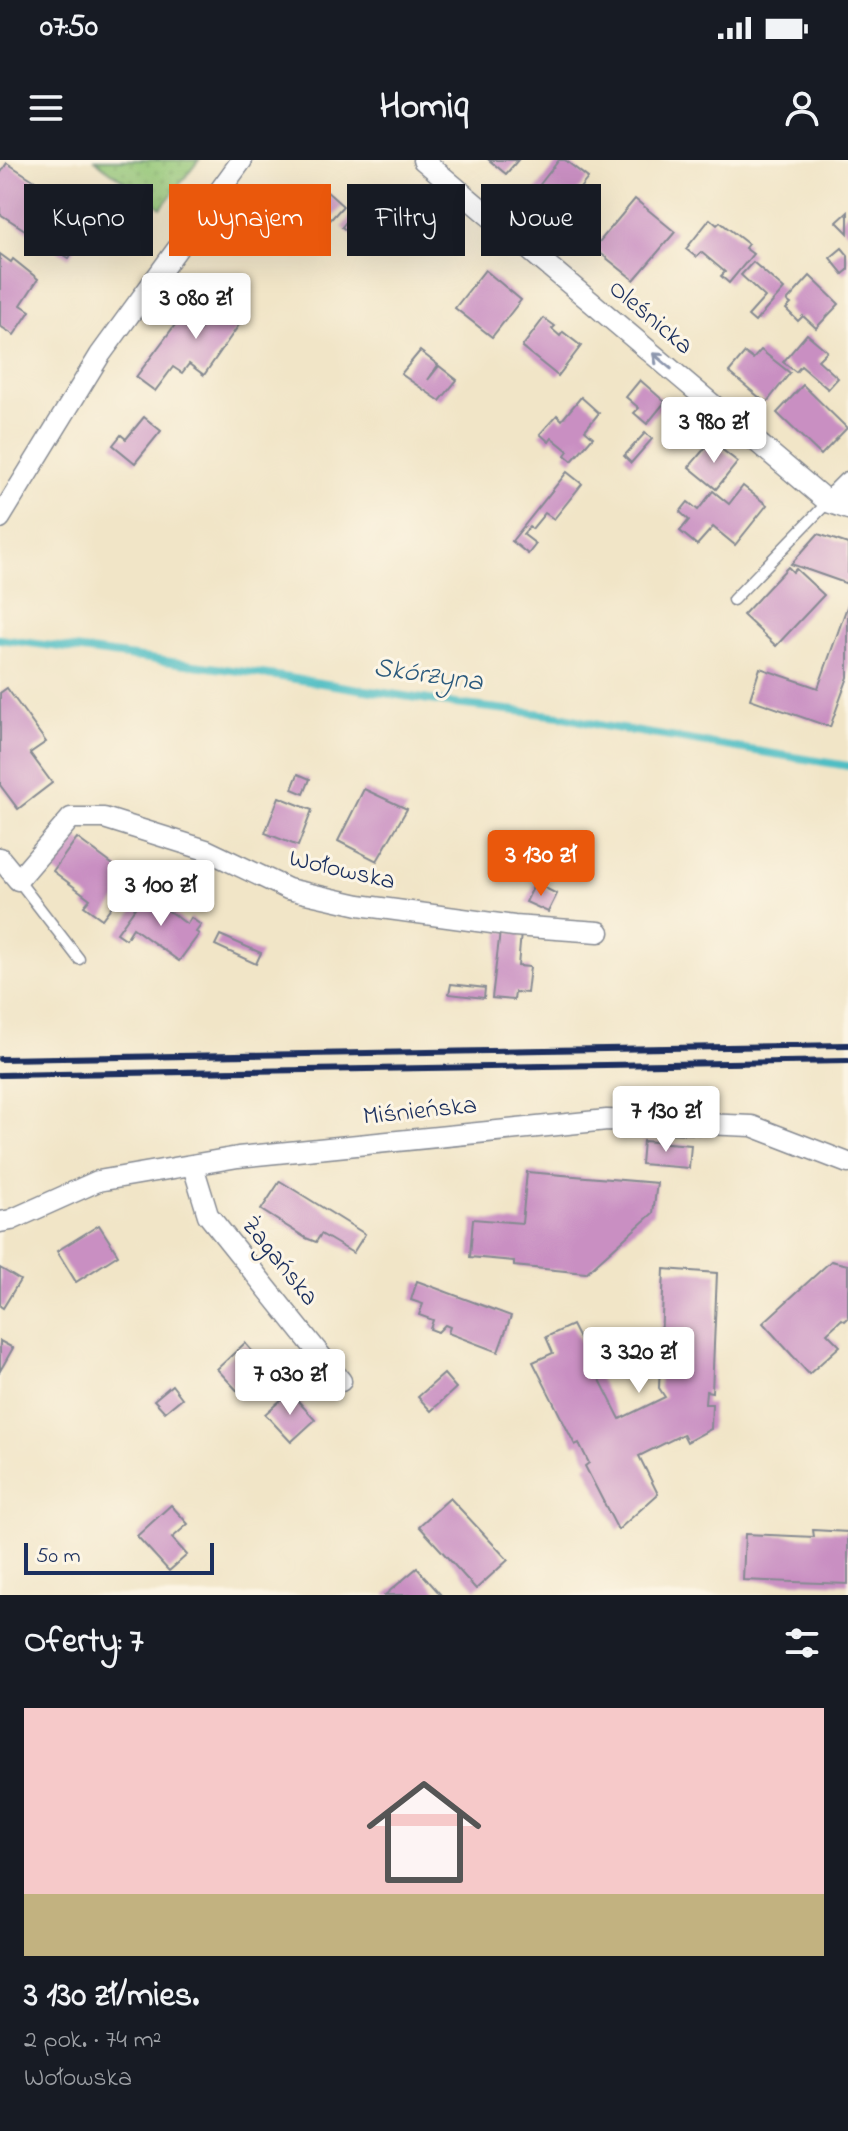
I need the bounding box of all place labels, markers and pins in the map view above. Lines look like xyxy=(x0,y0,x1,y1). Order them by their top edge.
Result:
pin: 3 080 zł xyxy=(113,273,279,341)
pin: 3 980 zł xyxy=(631,397,797,465)
pin: 3 130 zł xyxy=(458,830,624,898)
pin: 3 100 zł xyxy=(78,860,244,928)
pin: 7 130 zł xyxy=(583,1086,749,1154)
pin: 3 320 zł xyxy=(556,1327,722,1395)
pin: 7 030 zł xyxy=(207,1349,373,1417)

